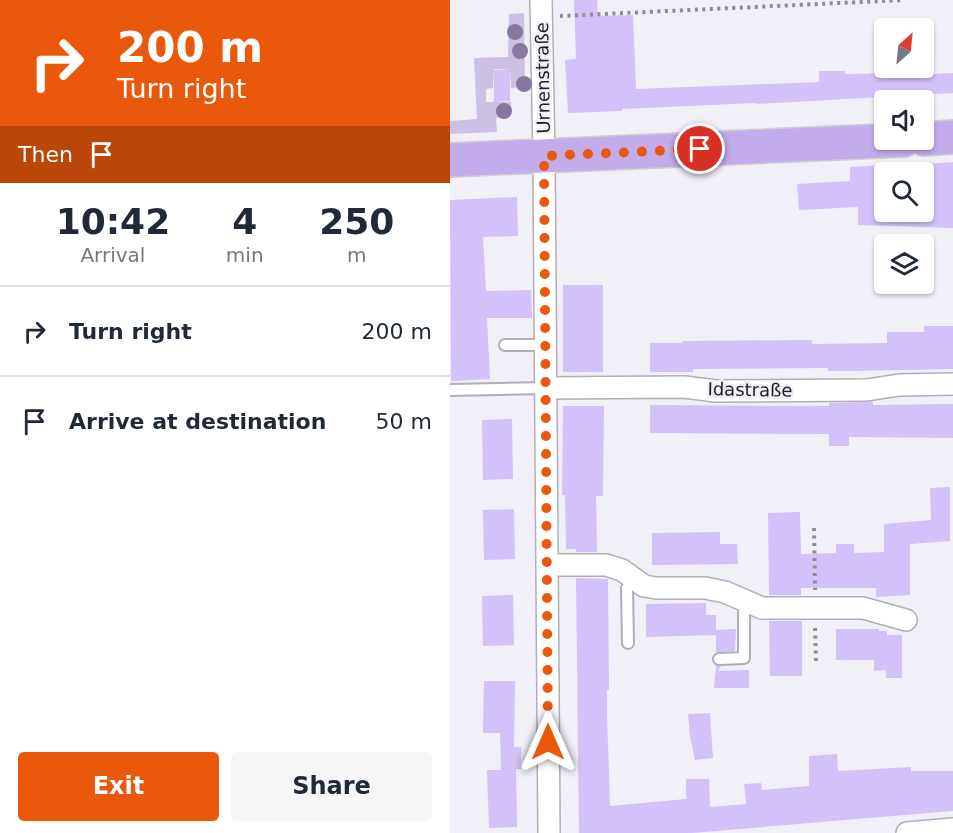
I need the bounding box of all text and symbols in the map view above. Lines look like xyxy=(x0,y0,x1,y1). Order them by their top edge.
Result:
north arrow xyxy=(874,18,934,78)
map controls xyxy=(874,18,934,294)
street label: Urnenstraße xyxy=(531,22,554,134)
text: 200 m xyxy=(117,23,263,72)
icon: right xyxy=(18,24,96,102)
text: Turn right xyxy=(117,73,246,104)
button: sound xyxy=(874,90,934,150)
pin xyxy=(674,123,725,174)
icon: arrive xyxy=(683,132,716,165)
icon: arrive xyxy=(85,138,118,171)
text: Then xyxy=(18,142,73,167)
button: search xyxy=(874,162,934,222)
text: 10:42 xyxy=(56,201,170,242)
text: 4 xyxy=(232,201,257,242)
text: 250 xyxy=(319,201,394,242)
button: layers xyxy=(874,234,934,294)
text: Arrival xyxy=(80,243,145,267)
text: min xyxy=(226,243,264,267)
text: m xyxy=(347,243,367,267)
icon: right xyxy=(18,315,51,348)
text: Turn right xyxy=(69,319,192,344)
text: 200 m xyxy=(362,319,432,344)
street label: Idastraße xyxy=(707,378,793,401)
icon: arrive xyxy=(18,405,51,438)
text: Arrive at destination xyxy=(69,409,326,434)
text: 50 m xyxy=(376,409,432,434)
position arrow xyxy=(516,710,580,774)
button: Exit xyxy=(18,752,219,821)
button: Share xyxy=(231,752,432,821)

